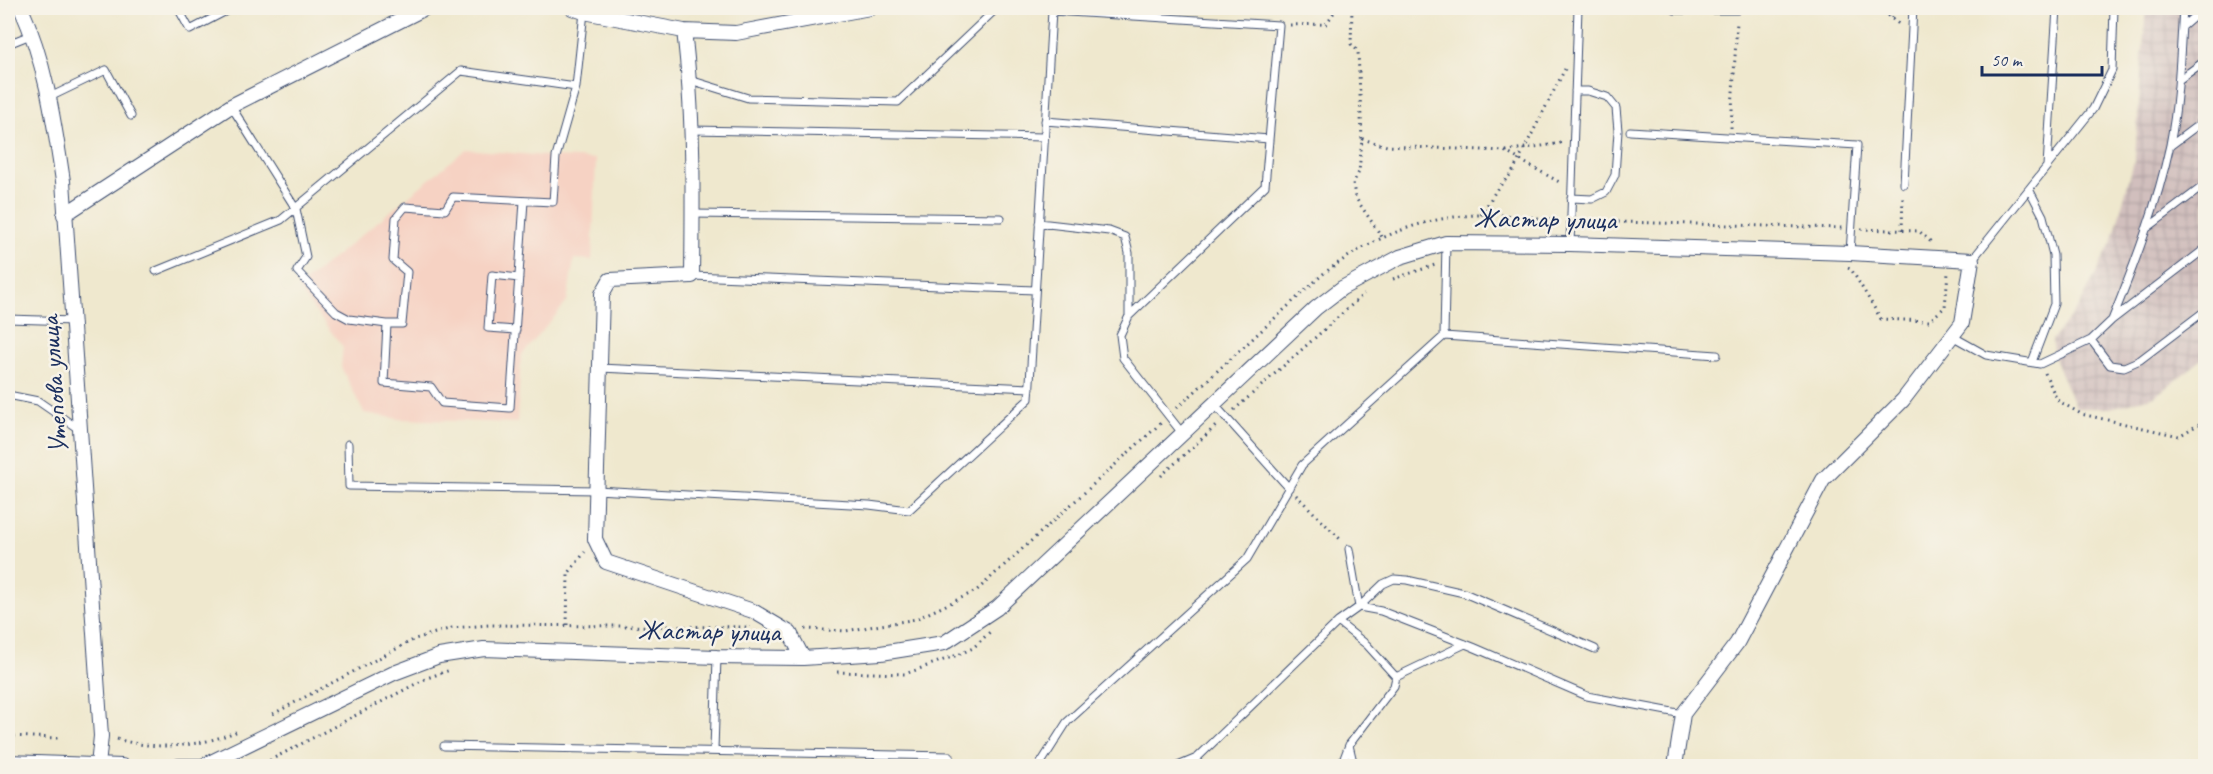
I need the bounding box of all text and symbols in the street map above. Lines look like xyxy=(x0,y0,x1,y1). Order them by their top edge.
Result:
scale bar xyxy=(1982,39,2102,77)
text: 50 m xyxy=(1991,49,2024,71)
street label: Жастар улица xyxy=(1473,200,1618,237)
street label: Утепова улица xyxy=(31,312,76,455)
street label: Жастар улица xyxy=(637,612,782,649)

